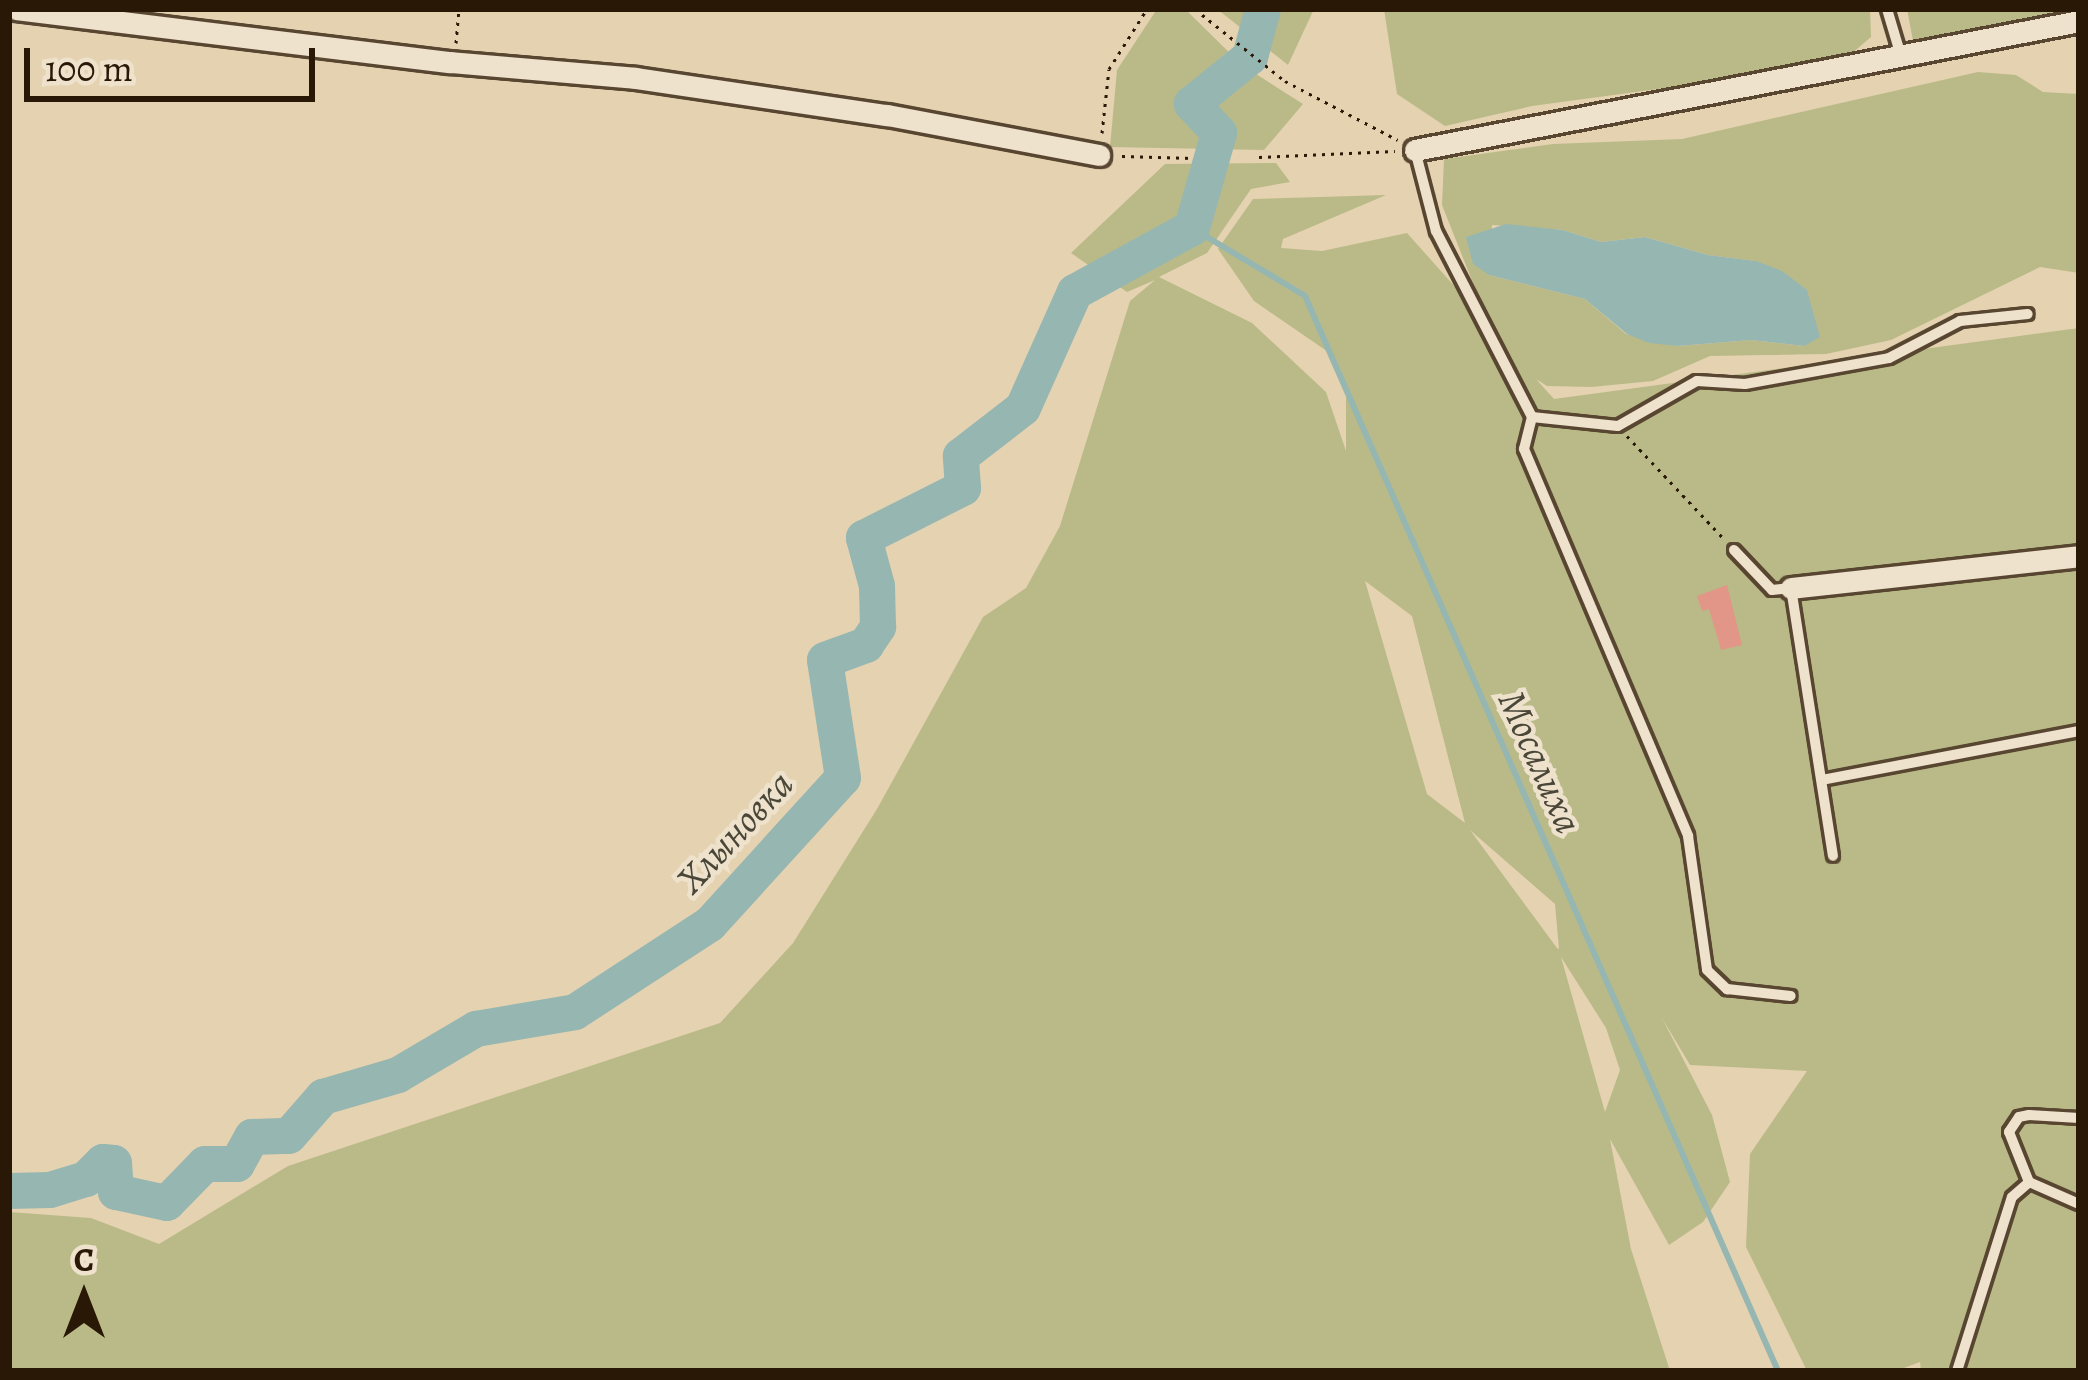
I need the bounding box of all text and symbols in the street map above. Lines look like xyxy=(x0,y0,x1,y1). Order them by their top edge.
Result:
scale bar xyxy=(30,24,321,98)
text: 100 m xyxy=(45,44,133,93)
water label: Мосалиха xyxy=(1488,683,1592,841)
water label: Хлыновка xyxy=(667,761,803,903)
north arrow xyxy=(24,1236,144,1356)
text: С xyxy=(74,1237,94,1282)

